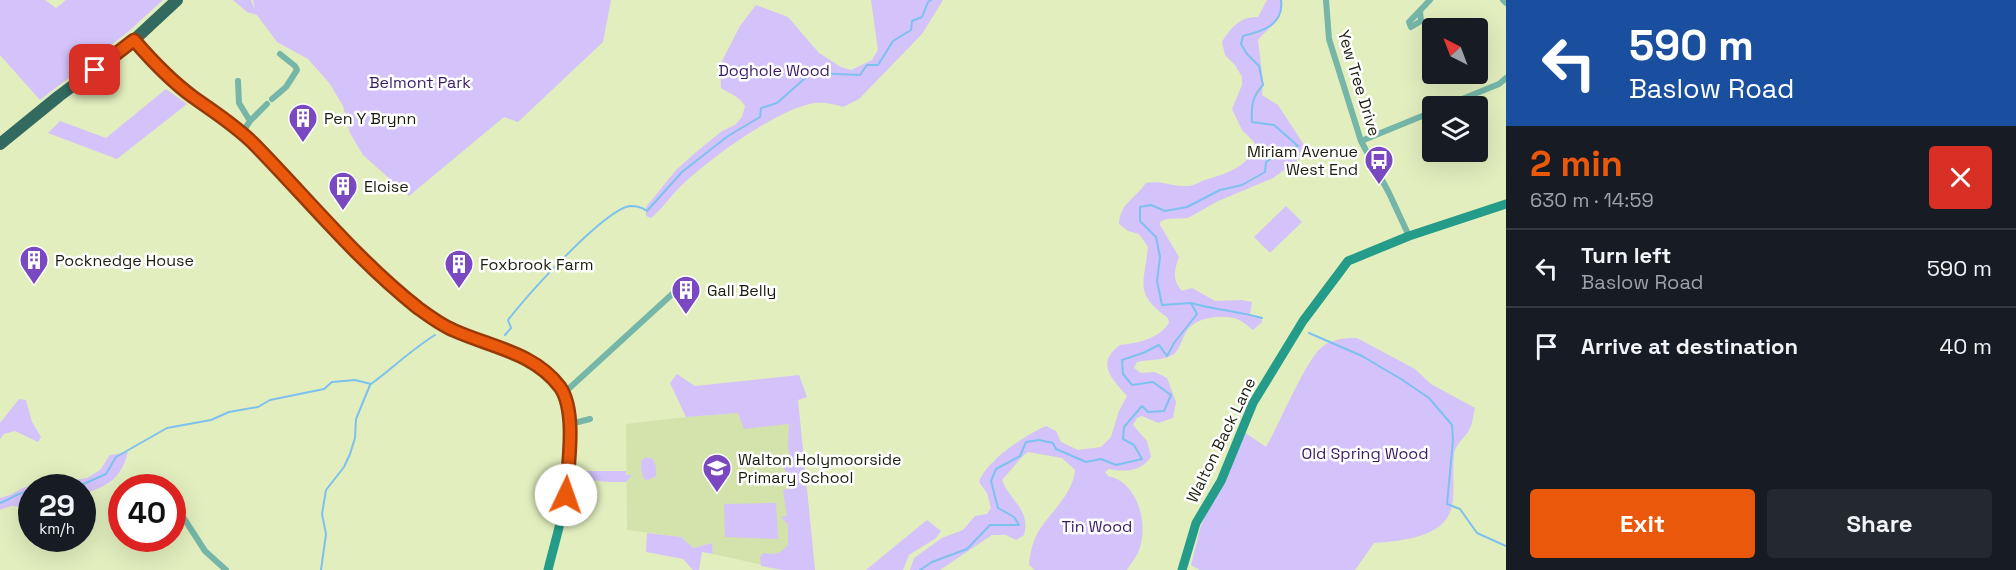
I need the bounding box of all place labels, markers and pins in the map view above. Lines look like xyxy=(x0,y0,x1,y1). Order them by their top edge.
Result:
pin xyxy=(69,44,120,95)
building icon: Pen Y Brynn xyxy=(287,102,319,144)
place label: Pen Y Brynn xyxy=(324,108,416,129)
place label: Miriam Avenue West End xyxy=(1247,141,1358,180)
bus stop icon: Miriam Avenue West End xyxy=(1363,144,1395,186)
building icon: Eloise xyxy=(327,170,359,212)
place label: Eloise xyxy=(364,176,409,197)
building icon: Pocknedge House xyxy=(18,244,50,286)
building icon: Foxbrook Farm xyxy=(443,248,475,290)
place label: Pocknedge House xyxy=(55,250,194,271)
place label: Foxbrook Farm xyxy=(480,254,593,275)
building icon: Gall Belly xyxy=(670,274,702,316)
place label: Gall Belly xyxy=(707,280,776,301)
place label: Walton Holymoorside Primary School xyxy=(738,449,901,488)
school or university icon: Walton Holymoorside Primary School xyxy=(701,452,733,494)

